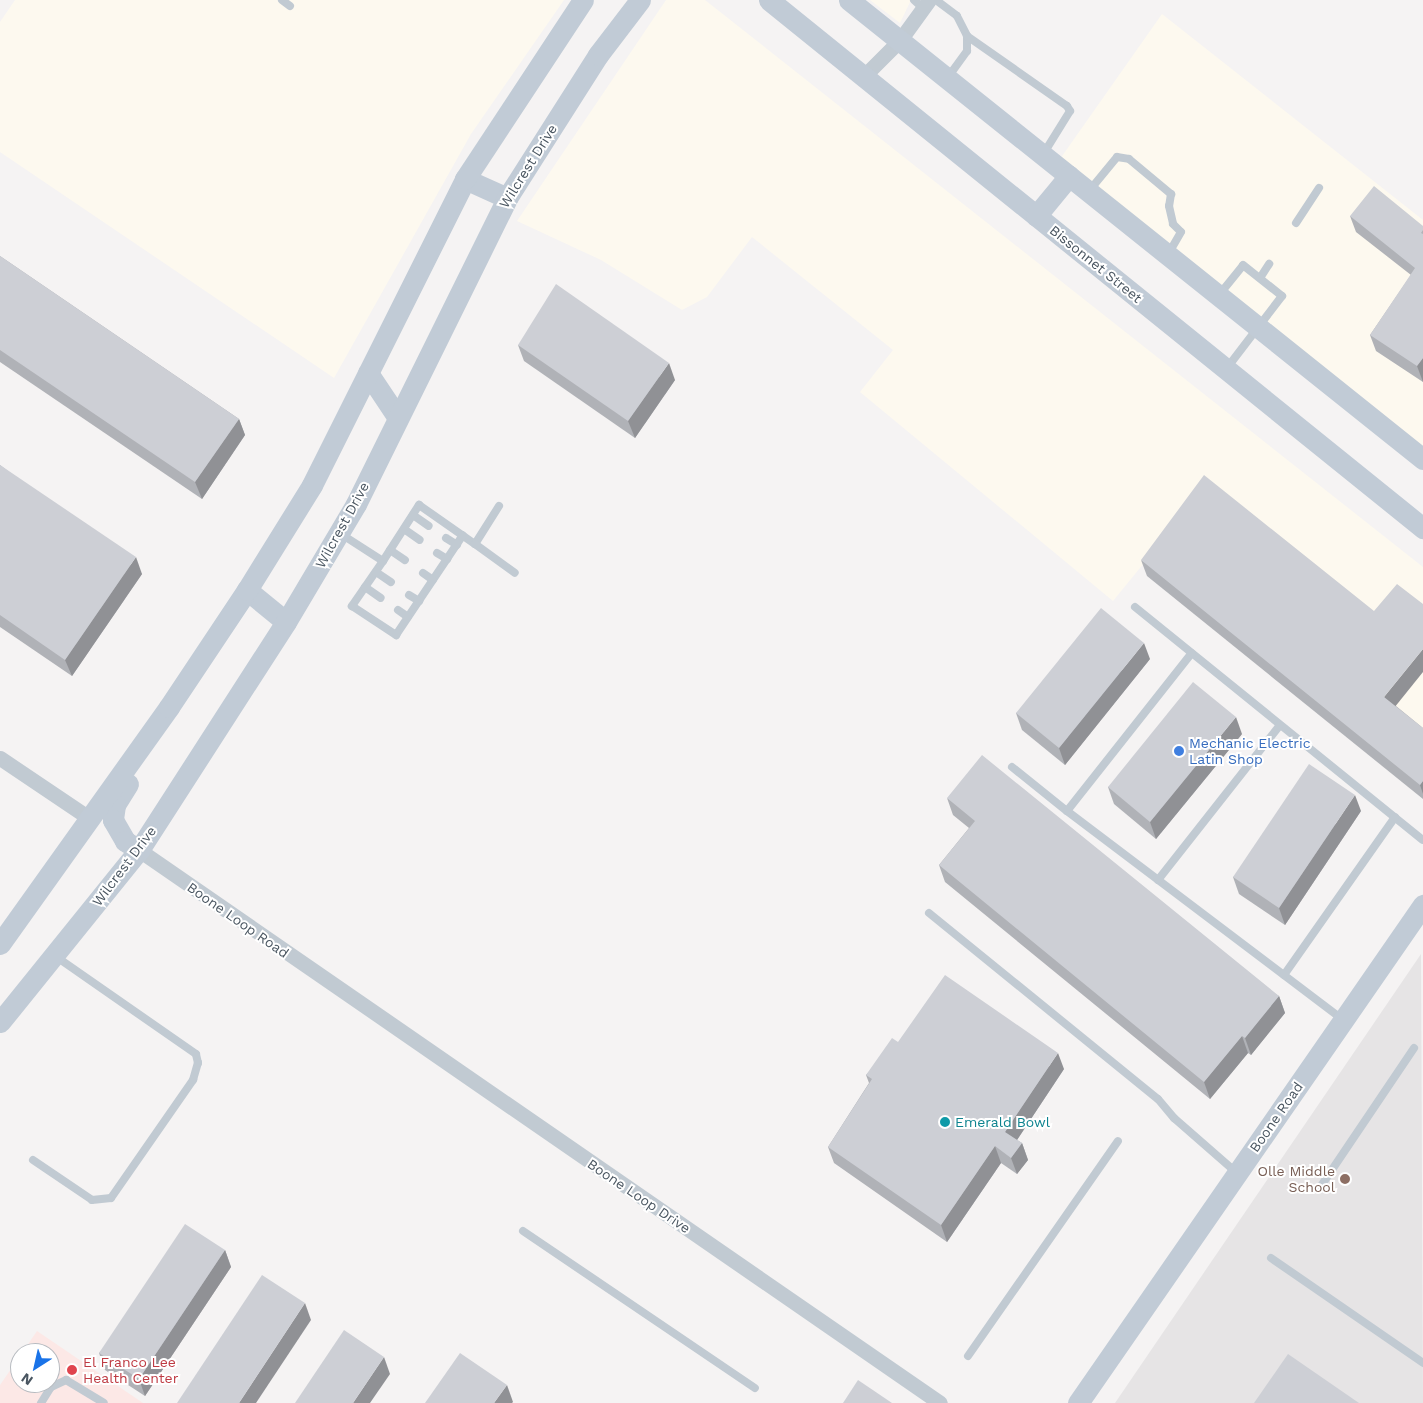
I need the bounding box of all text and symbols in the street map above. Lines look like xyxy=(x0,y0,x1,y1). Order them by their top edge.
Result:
street label: Wilcrest Drive xyxy=(496,121,560,211)
street label: Bissonnet Street xyxy=(1046,222,1146,306)
street label: Wilcrest Drive xyxy=(311,479,373,571)
place label: Mechanic Electric Latin Shop xyxy=(1189,735,1311,768)
marker: Mechanic Electric Latin Shop xyxy=(1173,745,1185,757)
street label: Wilcrest Drive xyxy=(88,823,160,909)
street label: Boone Loop Road xyxy=(184,879,292,961)
street label: Boone Road xyxy=(1246,1079,1306,1155)
place label: Emerald Bowl xyxy=(955,1114,1050,1130)
marker: Emerald Bowl xyxy=(939,1116,951,1128)
street label: Boone Loop Drive xyxy=(584,1155,694,1237)
place label: Olle Middle School xyxy=(1258,1163,1335,1196)
marker: Olle Middle School xyxy=(1339,1173,1351,1185)
north arrow xyxy=(10,1343,60,1393)
place label: El Franco Lee Health Center xyxy=(83,1354,178,1386)
marker: El Franco Lee Health Center xyxy=(65,1363,79,1377)
text: N xyxy=(18,1370,36,1389)

